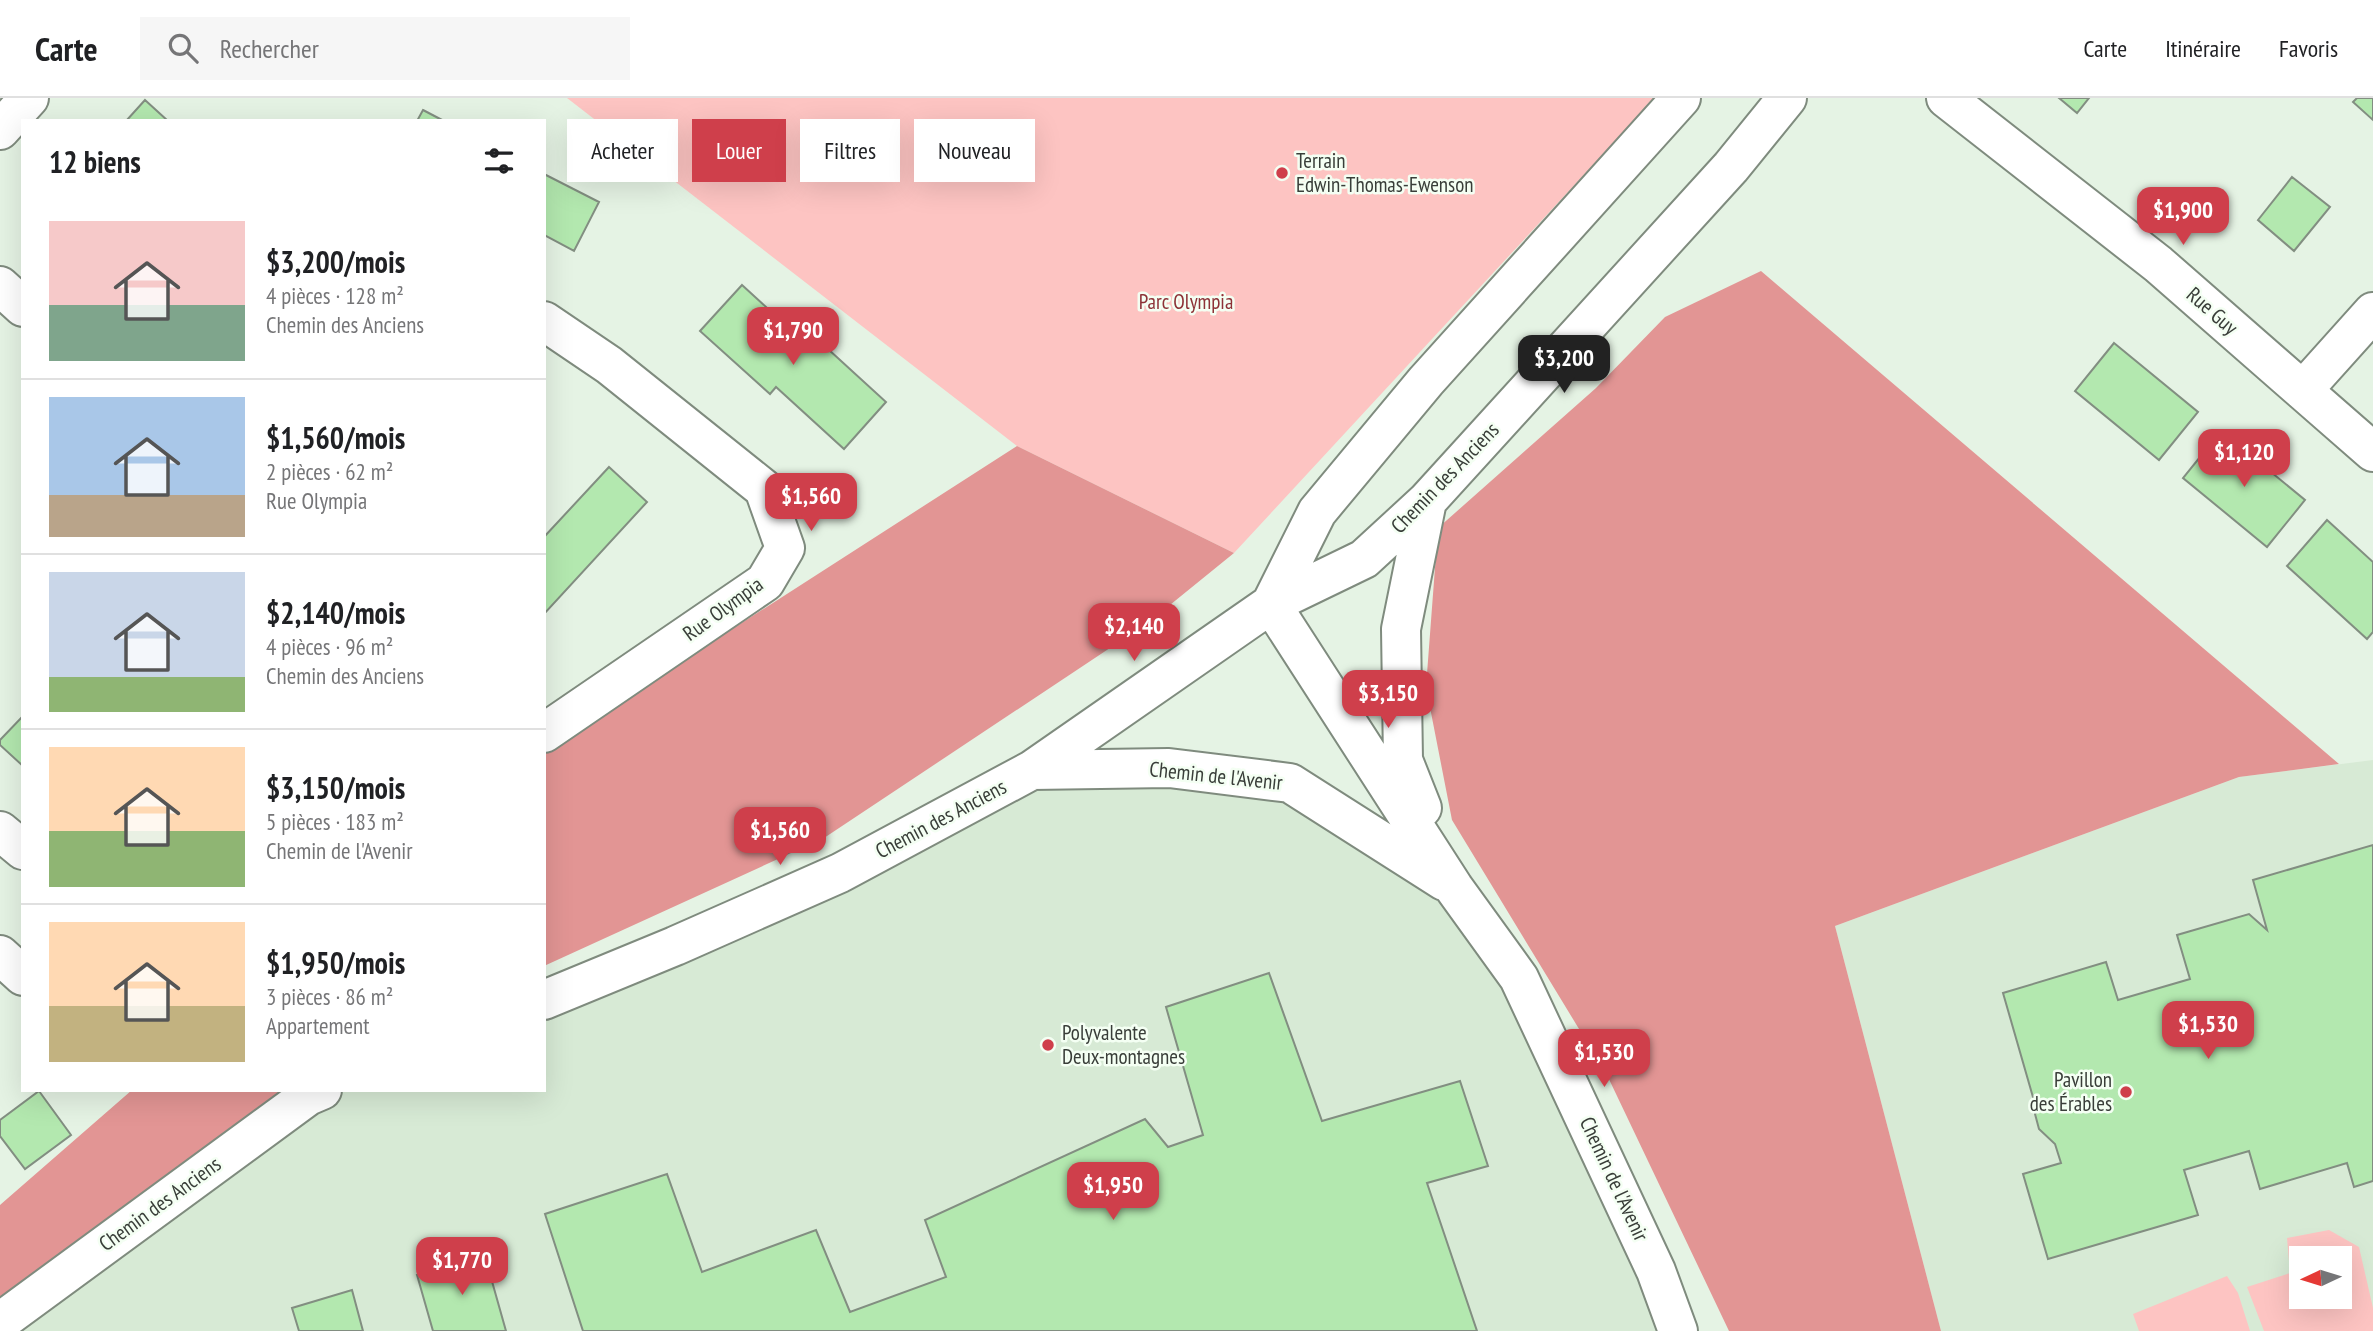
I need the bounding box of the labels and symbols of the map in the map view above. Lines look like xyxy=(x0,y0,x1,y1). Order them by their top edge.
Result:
place label: Terrain Edwin-Thomas-Ewenson xyxy=(1296,147,1473,198)
marker: Terrain Edwin-Thomas-Ewenson xyxy=(1274,165,1290,181)
pin: $1,900 xyxy=(2126,188,2240,247)
street label: Rue Guy xyxy=(2181,281,2244,340)
park label: Parc Olympia xyxy=(1139,288,1233,315)
pin: $1,790 xyxy=(736,308,850,367)
pin: $3,200 xyxy=(1507,336,1621,395)
street label: Chemin des Anciens xyxy=(1385,416,1504,539)
pin: $1,120 xyxy=(2187,430,2301,489)
pin: $1,560 xyxy=(754,474,868,533)
street label: Rue Olympia xyxy=(677,571,768,647)
pin: $2,140 xyxy=(1077,603,1191,663)
pin: $3,150 xyxy=(1331,670,1445,730)
street label: Chemin de l'Avenir xyxy=(1148,755,1284,796)
street label: Chemin des Anciens xyxy=(871,773,1011,864)
pin: $1,560 xyxy=(723,808,837,867)
pin: $1,530 xyxy=(2151,1002,2265,1061)
place label: Polyvalente Deux-montagnes xyxy=(1062,1019,1185,1070)
pin: $1,530 xyxy=(1547,1030,1661,1089)
marker: Polyvalente Deux-montagnes xyxy=(1040,1037,1056,1053)
place label: Pavillon des Érables xyxy=(2030,1066,2112,1117)
marker: Pavillon des Érables xyxy=(2118,1084,2134,1100)
street label: Chemin de l'Avenir xyxy=(1574,1112,1655,1245)
street label: Chemin des Anciens xyxy=(93,1150,226,1257)
pin: $1,950 xyxy=(1056,1162,1170,1222)
pin: $1,770 xyxy=(405,1238,519,1297)
north arrow xyxy=(2289,1246,2352,1309)

